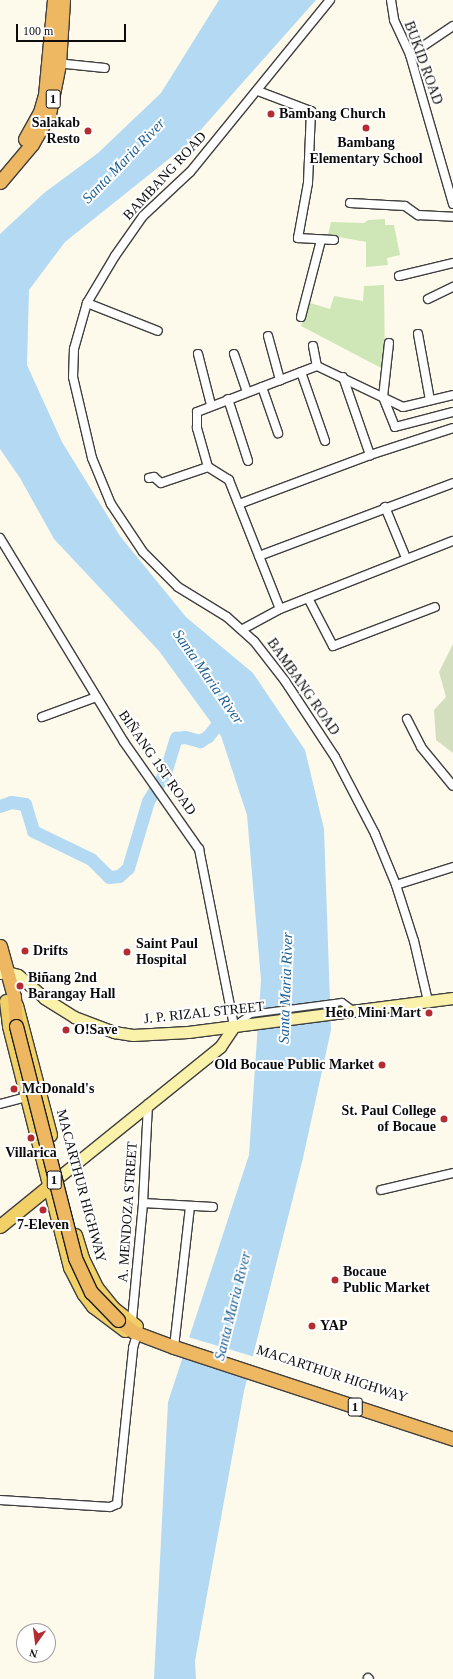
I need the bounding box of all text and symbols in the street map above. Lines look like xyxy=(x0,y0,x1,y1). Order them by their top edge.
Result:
scale bar xyxy=(18,16,128,42)
street label: BUKID ROAD xyxy=(400,19,446,107)
text: 100 m xyxy=(23,24,53,38)
road number: 1 xyxy=(45,88,61,110)
place label: Bambang Church xyxy=(279,106,386,122)
marker: Bambang Church xyxy=(266,109,276,119)
place label: Salakab Resto xyxy=(32,115,80,148)
water label: Santa Maria River xyxy=(79,115,169,207)
marker: Bambang Elementary School xyxy=(361,123,371,133)
marker: Salakab Resto xyxy=(83,126,93,136)
street label: BAMBANG ROAD xyxy=(120,128,210,224)
place label: Bambang Elementary School xyxy=(309,135,423,168)
water label: Santa Maria River xyxy=(169,626,247,728)
street label: BAMBANG ROAD xyxy=(263,635,343,739)
street label: BIÑANG 1ST ROAD xyxy=(114,707,200,819)
water label: Santa Maria River xyxy=(275,932,297,1044)
place label: Saint Paul Hospital xyxy=(136,936,198,968)
place label: Drifts xyxy=(33,943,68,959)
marker: Drifts xyxy=(20,946,30,956)
marker: Saint Paul Hospital xyxy=(121,946,133,958)
place label: Biñang 2nd Barangay Hall xyxy=(28,970,116,1002)
marker: Biñang 2nd Barangay Hall xyxy=(15,981,25,991)
street label: J. P. RIZAL STREET xyxy=(143,998,265,1028)
place label: Heto Mini Mart xyxy=(325,1005,421,1021)
marker: Heto Mini Mart xyxy=(424,1008,434,1018)
place label: O!Save xyxy=(74,1022,118,1038)
marker: O!Save xyxy=(61,1025,71,1035)
place label: Old Bocaue Public Market xyxy=(214,1057,374,1073)
marker: Old Bocaue Public Market xyxy=(377,1060,387,1070)
place label: McDonald's xyxy=(22,1081,94,1097)
marker: McDonald's xyxy=(9,1084,19,1094)
place label: St. Paul College of Bocaue xyxy=(342,1103,436,1136)
street label: MACARTHUR HIGHWAY xyxy=(52,1108,110,1264)
marker: St. Paul College of Bocaue xyxy=(439,1114,449,1124)
marker: Villarica xyxy=(26,1133,36,1143)
street label: A. MENDOZA STREET xyxy=(115,1141,141,1283)
place label: Villarica xyxy=(5,1145,57,1161)
road number: 1 xyxy=(46,1169,62,1191)
marker: 7-Eleven xyxy=(38,1205,48,1215)
place label: 7-Eleven xyxy=(17,1217,69,1233)
water label: Santa Maria River xyxy=(211,1250,255,1362)
place label: Bocaue Public Market xyxy=(343,1264,430,1296)
marker: Bocaue Public Market xyxy=(330,1275,340,1285)
place label: YAP xyxy=(320,1318,347,1334)
marker: YAP xyxy=(307,1321,317,1331)
street label: MACARTHUR HIGHWAY xyxy=(254,1342,410,1406)
road number: 1 xyxy=(347,1396,363,1418)
north arrow xyxy=(16,1623,56,1663)
text: N xyxy=(28,1647,39,1660)

